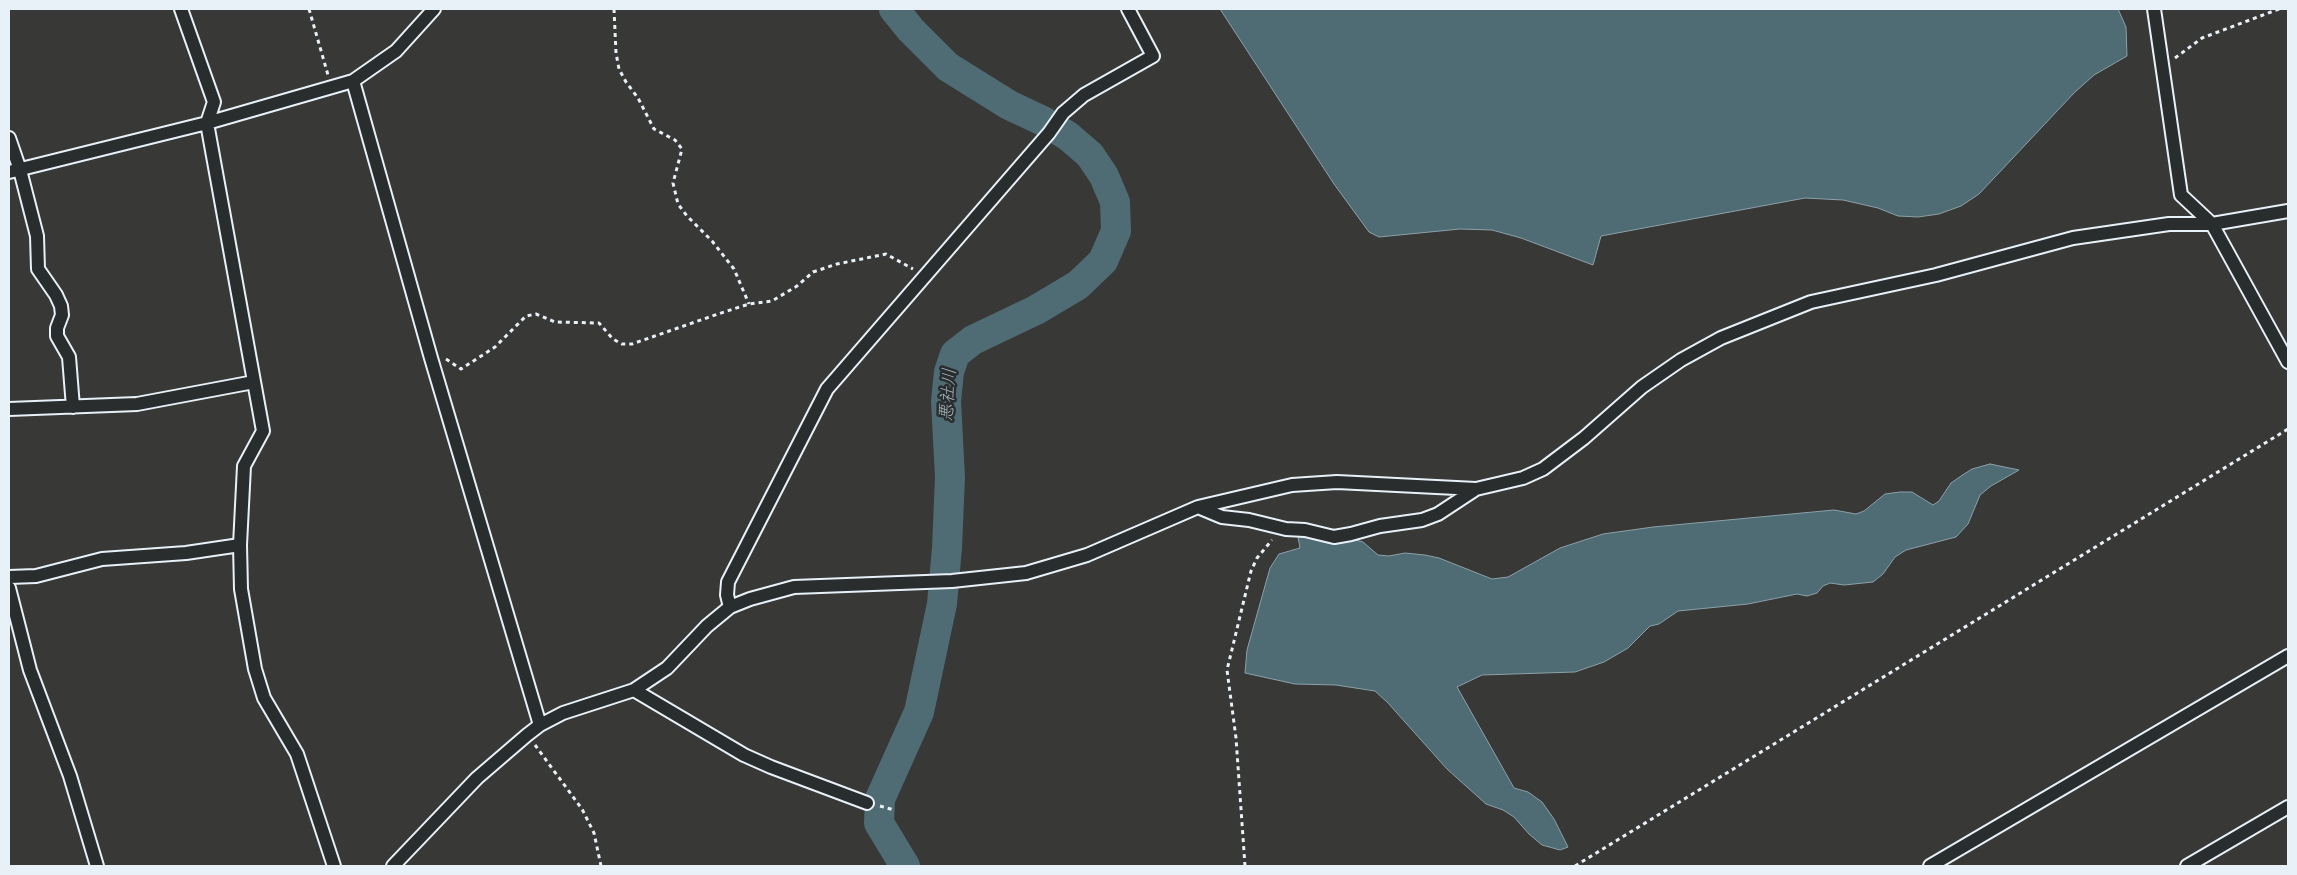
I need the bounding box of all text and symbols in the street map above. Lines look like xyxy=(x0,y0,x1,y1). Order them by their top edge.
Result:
water label: 悪社川 xyxy=(938,367,964,423)

